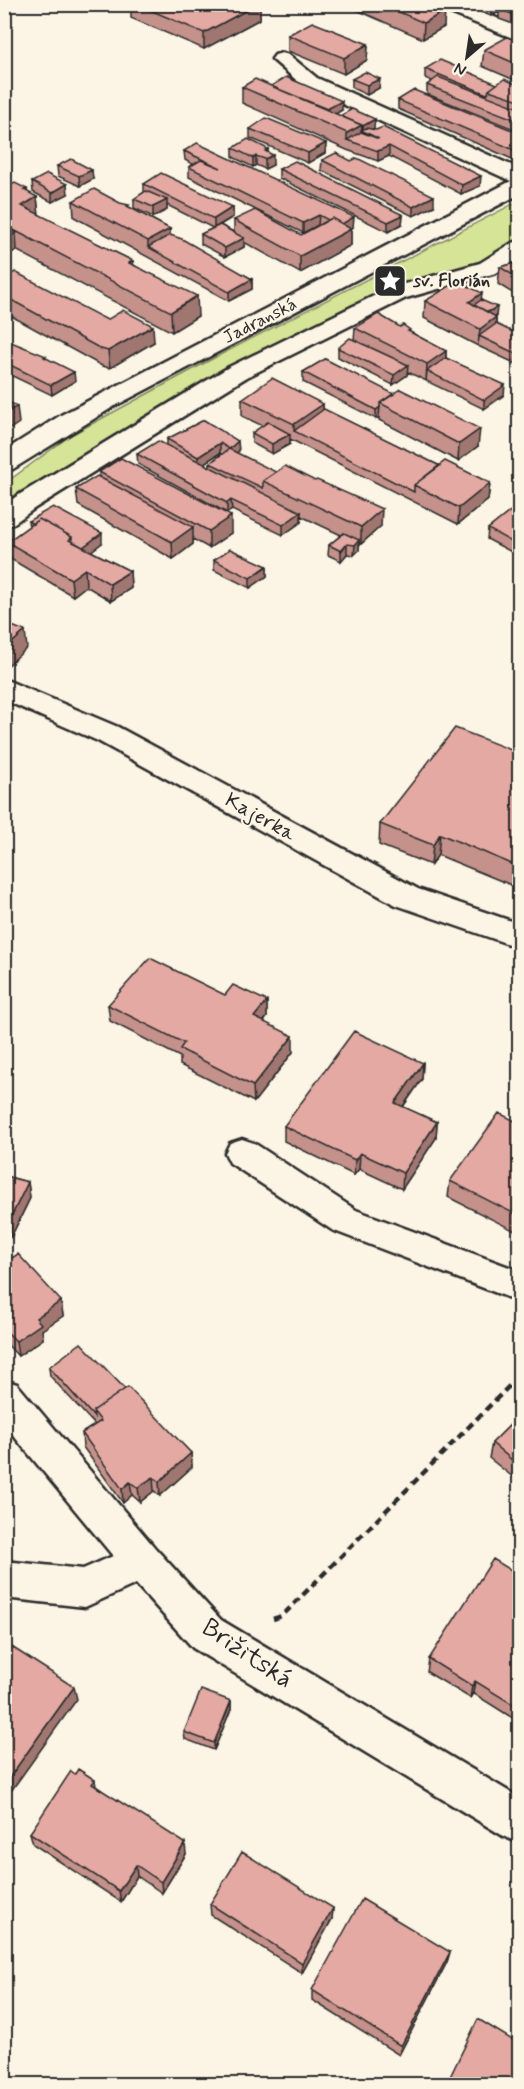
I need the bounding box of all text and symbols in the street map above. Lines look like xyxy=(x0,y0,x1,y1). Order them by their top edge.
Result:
north arrow xyxy=(437,27,497,87)
text: N xyxy=(451,57,470,81)
place icon: sv. Florián xyxy=(372,263,408,299)
place label: sv. Florián xyxy=(412,269,490,293)
street label: Jadranská xyxy=(219,292,301,350)
street label: Kajerka xyxy=(220,786,300,848)
street label: Brižitská xyxy=(195,1611,299,1697)

